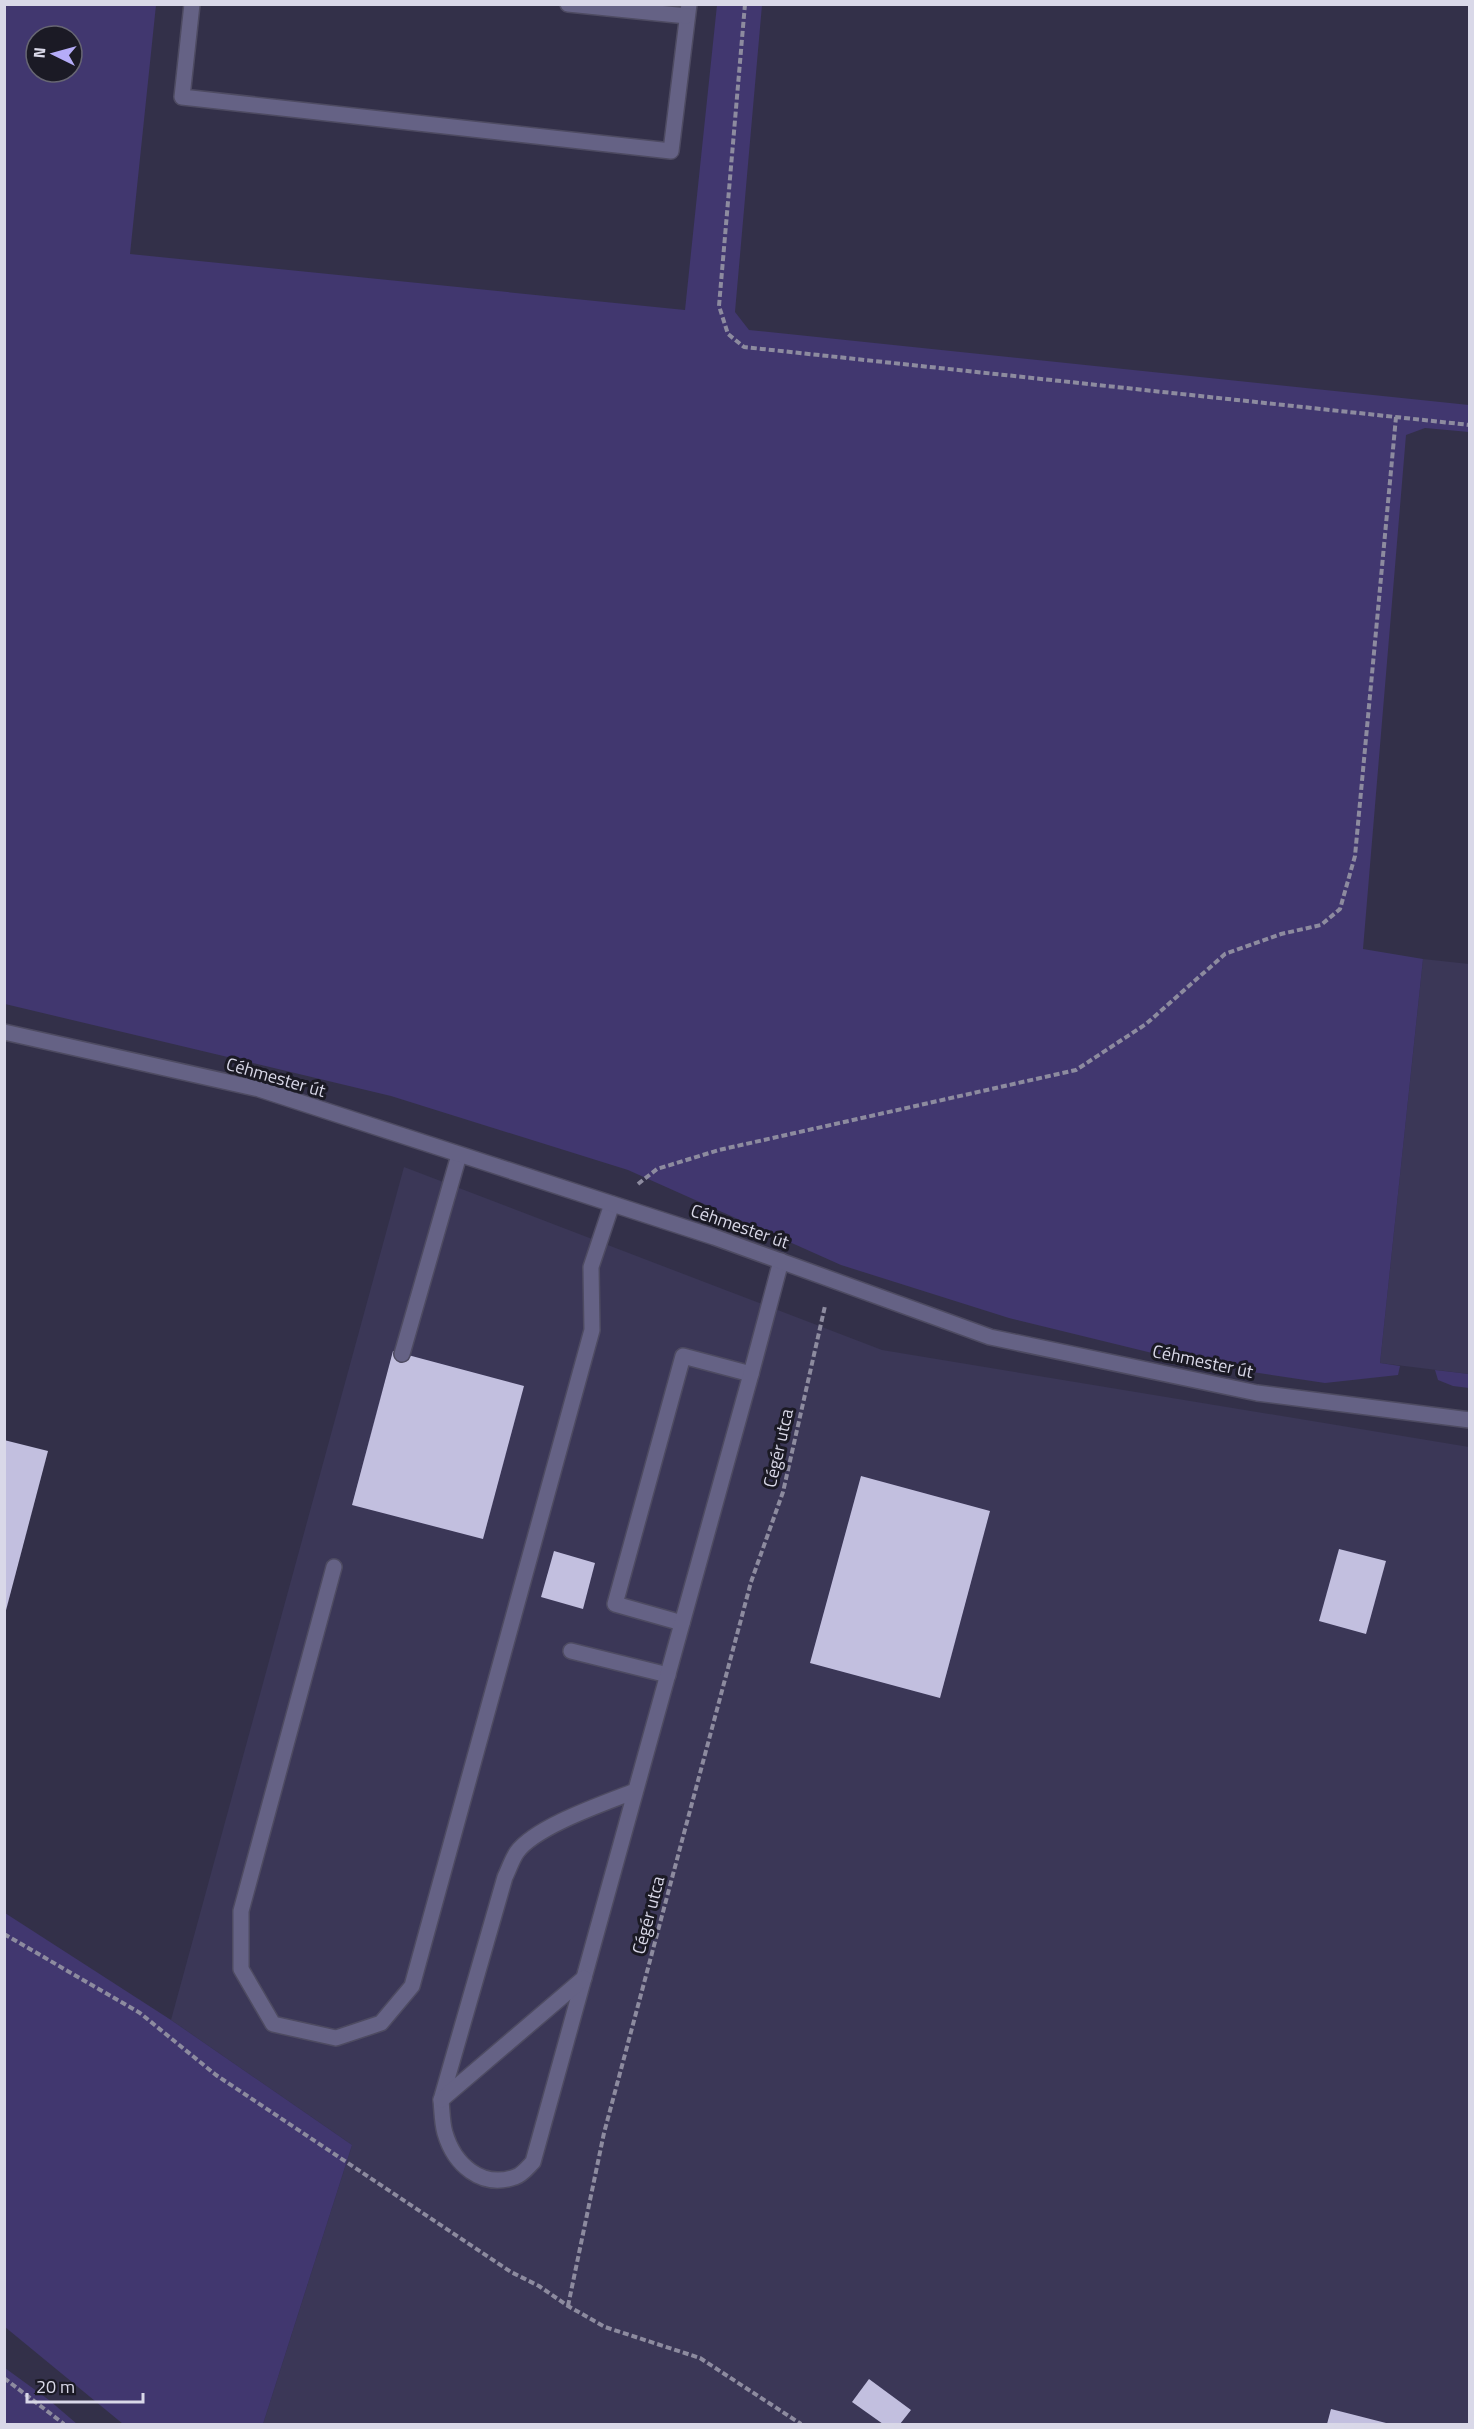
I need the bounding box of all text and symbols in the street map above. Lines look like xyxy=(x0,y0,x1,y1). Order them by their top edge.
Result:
north arrow xyxy=(24,24,84,84)
text: N xyxy=(27,46,51,59)
street label: Céhmester út xyxy=(223,1050,330,1104)
street label: Céhmester út xyxy=(687,1197,793,1256)
street label: Céhmester út xyxy=(1150,1337,1257,1385)
street label: Cégér utca xyxy=(756,1406,800,1490)
street label: Cégér utca xyxy=(625,1873,671,1957)
scale bar xyxy=(27,2366,142,2404)
text: 20 m xyxy=(36,2373,75,2400)

